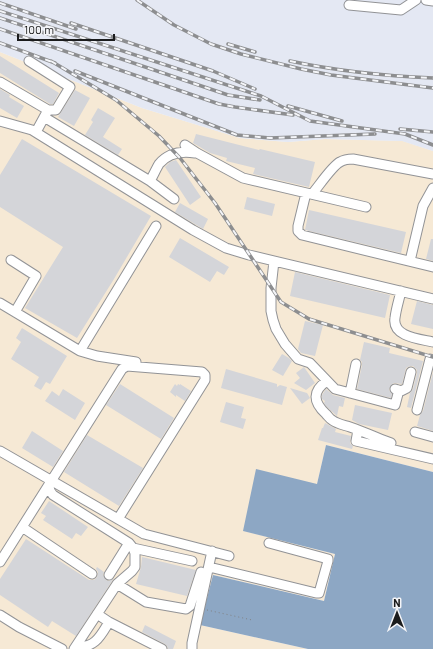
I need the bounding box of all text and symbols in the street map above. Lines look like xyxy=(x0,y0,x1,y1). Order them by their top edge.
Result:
scale bar xyxy=(18,16,114,42)
text: 100 m xyxy=(24,22,54,36)
north arrow xyxy=(377,593,417,633)
text: N xyxy=(393,596,401,609)

